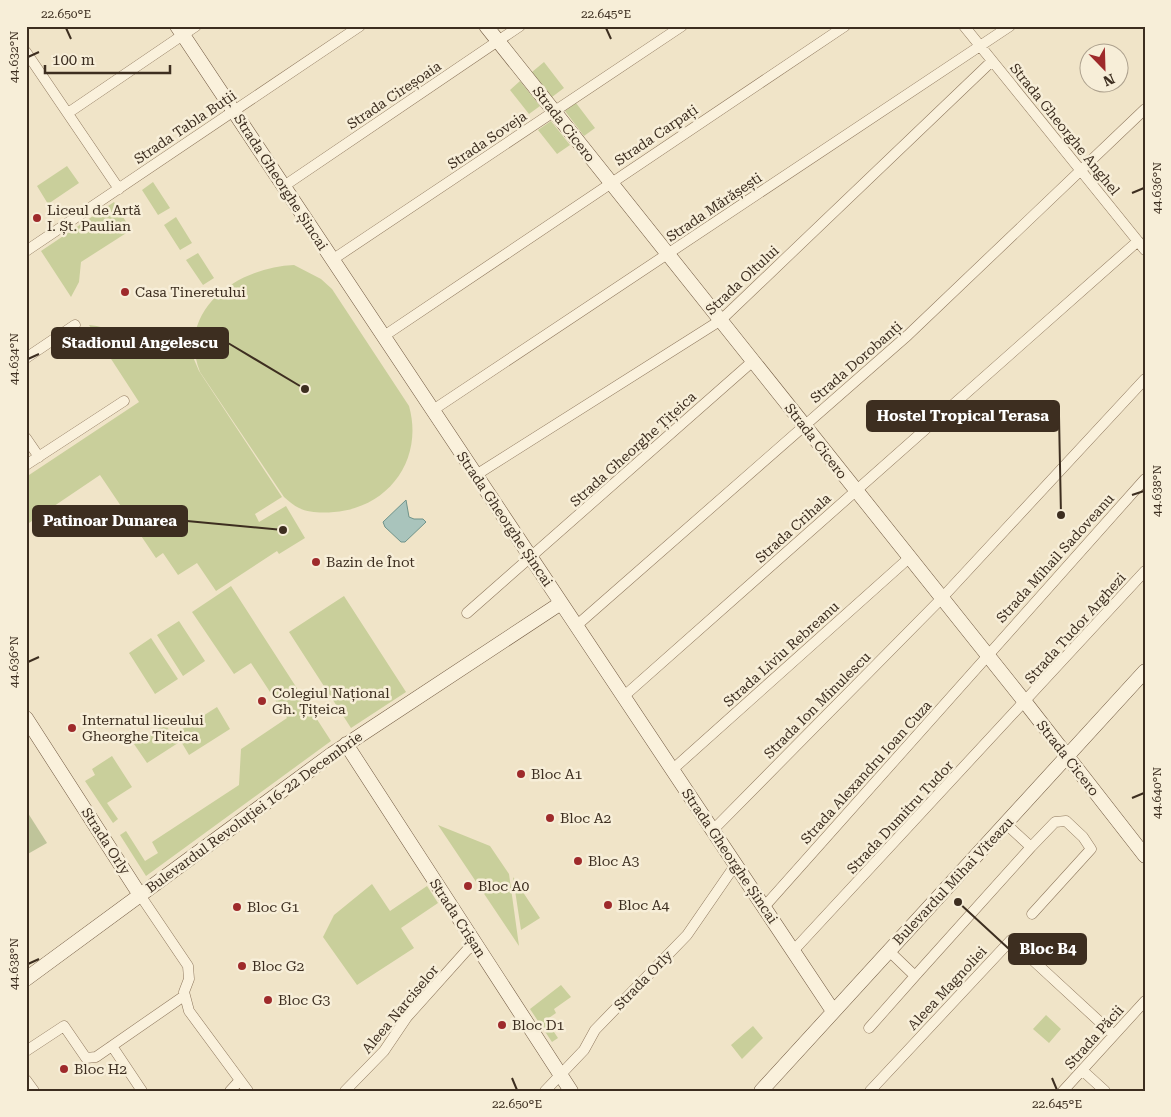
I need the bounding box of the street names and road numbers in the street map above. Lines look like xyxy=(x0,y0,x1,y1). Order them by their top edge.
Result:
street label: Strada Cireșoaia xyxy=(344,57,445,133)
street label: Strada Gheorghe Anghel xyxy=(1007,60,1123,199)
street label: Strada Cicero xyxy=(530,83,598,165)
street label: Strada Tabla Buții xyxy=(131,87,240,168)
street label: Strada Carpați xyxy=(611,101,702,170)
street label: Strada Soveja xyxy=(445,108,530,172)
street label: Strada Gheorghe Șincai xyxy=(230,111,331,254)
street label: Strada Mărășești xyxy=(663,169,766,246)
street label: Strada Oltului xyxy=(702,242,782,318)
street label: Strada Dorobanți xyxy=(807,318,906,407)
street label: Strada Gheorghe Țițeica xyxy=(567,388,700,510)
street label: Strada Cicero xyxy=(782,400,850,482)
street label: Strada Gheorghe Șincai xyxy=(453,449,556,590)
street label: Strada Crihala xyxy=(752,490,834,566)
street label: Strada Mihail Sadoveanu xyxy=(993,490,1117,626)
street label: Strada Tudor Arghezi xyxy=(1021,569,1129,686)
street label: Strada Liviu Rebreanu xyxy=(720,598,842,710)
street label: Strada Ion Minulescu xyxy=(760,648,874,762)
street label: Strada Alexandru Ioan Cuza xyxy=(797,697,935,847)
street label: Strada Cicero xyxy=(1034,717,1102,799)
street label: Bulevardul Revoluției 16-22 Decembrie xyxy=(143,728,366,897)
street label: Strada Dumitru Tudor xyxy=(844,757,957,877)
street label: Strada Gheorghe Șincai xyxy=(678,786,781,927)
street label: Strada Orly xyxy=(78,805,134,878)
street label: Bulevardul Mihai Viteazu xyxy=(890,814,1017,948)
street label: Strada Crișan xyxy=(426,876,489,961)
street label: Aleea Magnoliei xyxy=(904,943,990,1033)
street label: Strada Orly xyxy=(611,946,676,1013)
street label: Aleea Narciselor xyxy=(358,961,442,1056)
street label: Strada Păcii xyxy=(1061,1002,1127,1072)

